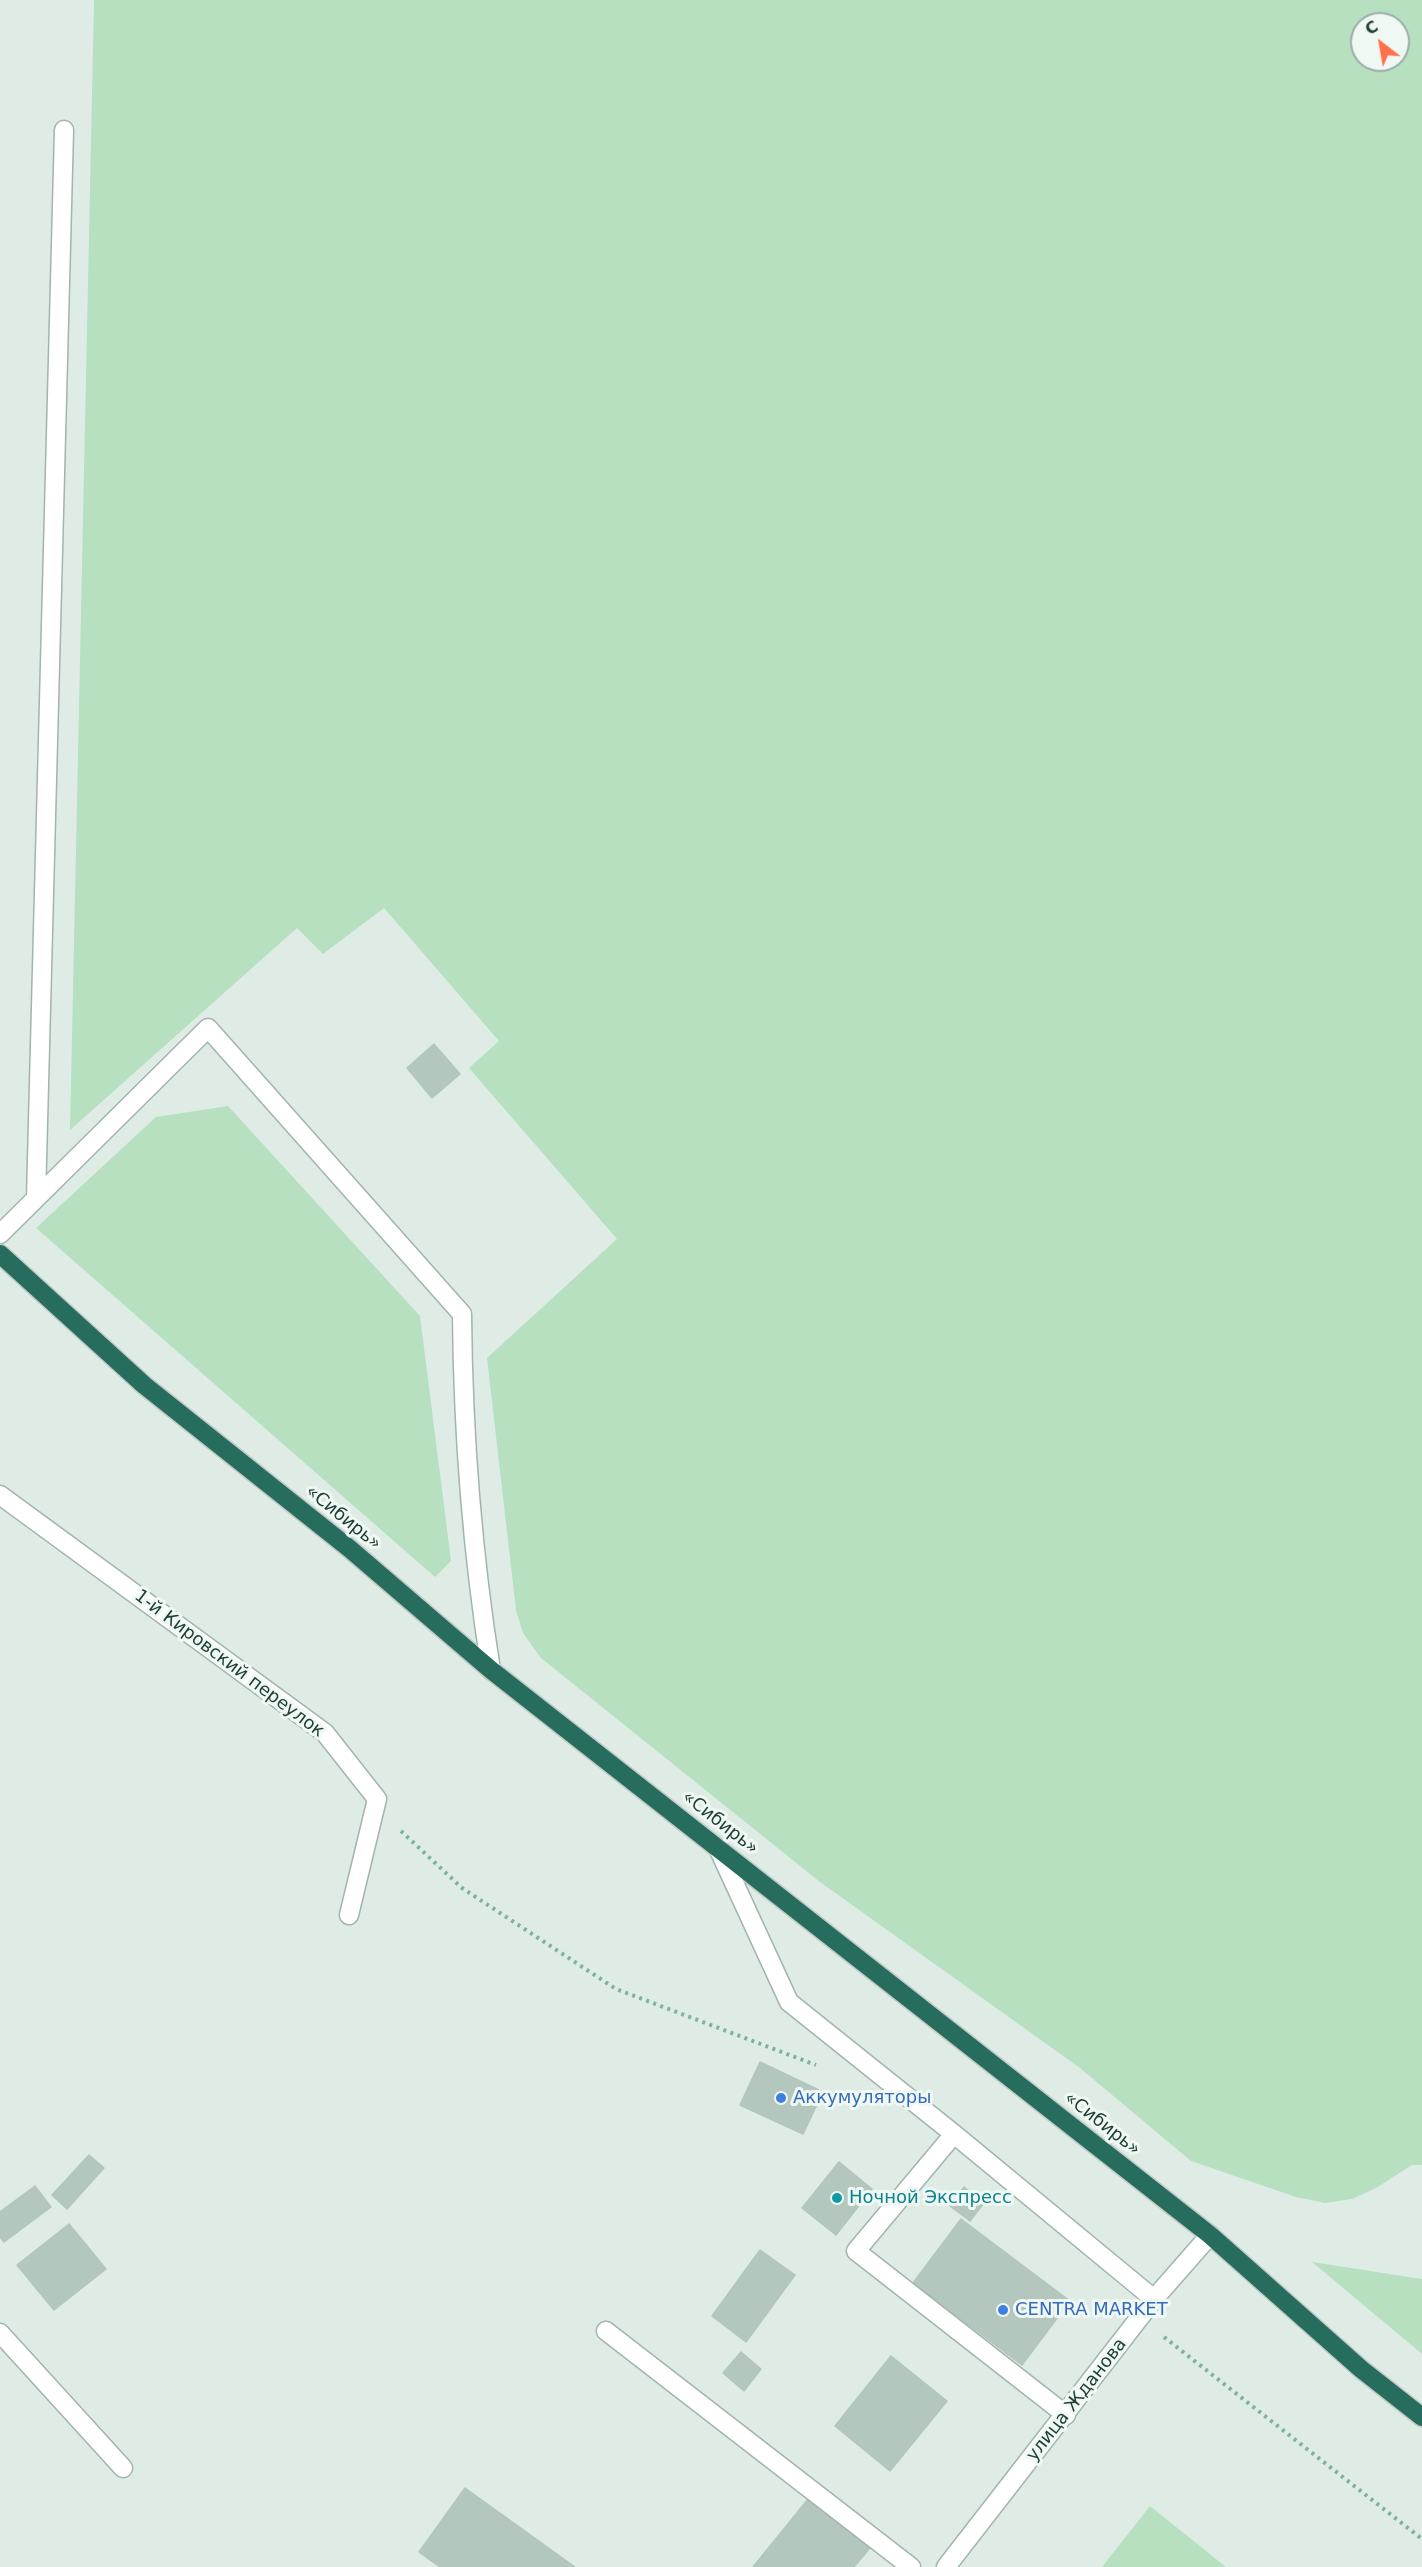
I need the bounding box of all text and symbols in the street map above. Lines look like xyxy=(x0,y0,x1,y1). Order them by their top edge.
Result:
north arrow xyxy=(1350,12,1410,72)
text: С xyxy=(1362,17,1381,39)
street label: «Сибирь» xyxy=(301,1481,385,1555)
street label: 1-й Кировский переулок xyxy=(130,1586,328,1742)
street label: «Сибирь» xyxy=(677,1786,763,1860)
place label: Аккумуляторы xyxy=(793,2087,931,2109)
street label: «Сибирь» xyxy=(1059,2087,1145,2161)
marker: Аккумуляторы xyxy=(774,2091,788,2105)
place label: Ночной Экспресс xyxy=(849,2187,1012,2209)
marker: Ночной Экспресс xyxy=(830,2191,844,2205)
place label: CENTRA MARKET xyxy=(1015,2299,1168,2321)
marker: CENTRA MARKET xyxy=(996,2303,1010,2317)
street label: улица Жданова xyxy=(1022,2334,1132,2466)

